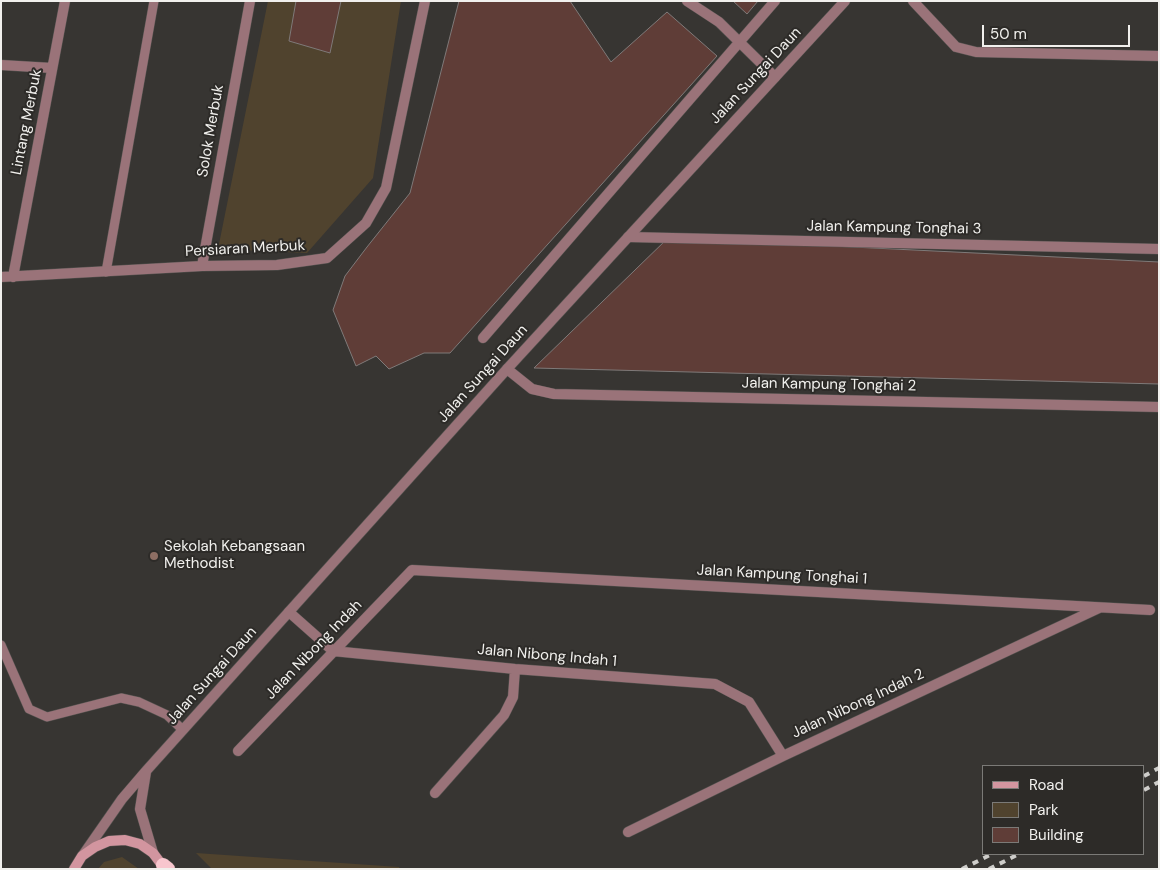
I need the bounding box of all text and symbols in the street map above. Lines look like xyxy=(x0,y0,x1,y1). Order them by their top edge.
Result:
scale bar xyxy=(985,15,1132,47)
street label: Jalan Sungai Daun xyxy=(707,24,805,128)
text: 50 m xyxy=(990,24,1027,44)
street label: Lintang Merbuk xyxy=(8,68,46,176)
street label: Solok Merbuk xyxy=(194,83,228,179)
street label: Jalan Kampung Tonghai 3 xyxy=(806,217,982,239)
street label: Persiaran Merbuk xyxy=(185,237,305,261)
street label: Jalan Sungai Daun xyxy=(434,321,532,427)
street label: Jalan Kampung Tonghai 2 xyxy=(742,374,916,396)
place label: Sekolah Kebangsaan Methodist xyxy=(164,538,305,573)
marker: Sekolah Kebangsaan Methodist xyxy=(148,550,160,562)
street label: Jalan Kampung Tonghai 1 xyxy=(696,562,868,588)
street label: Jalan Nibong Indah xyxy=(262,597,366,703)
street label: Jalan Sungai Daun xyxy=(163,623,261,729)
street label: Jalan Nibong Indah 1 xyxy=(476,641,618,671)
street label: Jalan Nibong Indah 2 xyxy=(789,665,927,743)
legend xyxy=(982,765,1145,855)
text: Road xyxy=(1029,775,1064,795)
text: Park xyxy=(1029,800,1059,820)
text: Building xyxy=(1029,825,1084,845)

